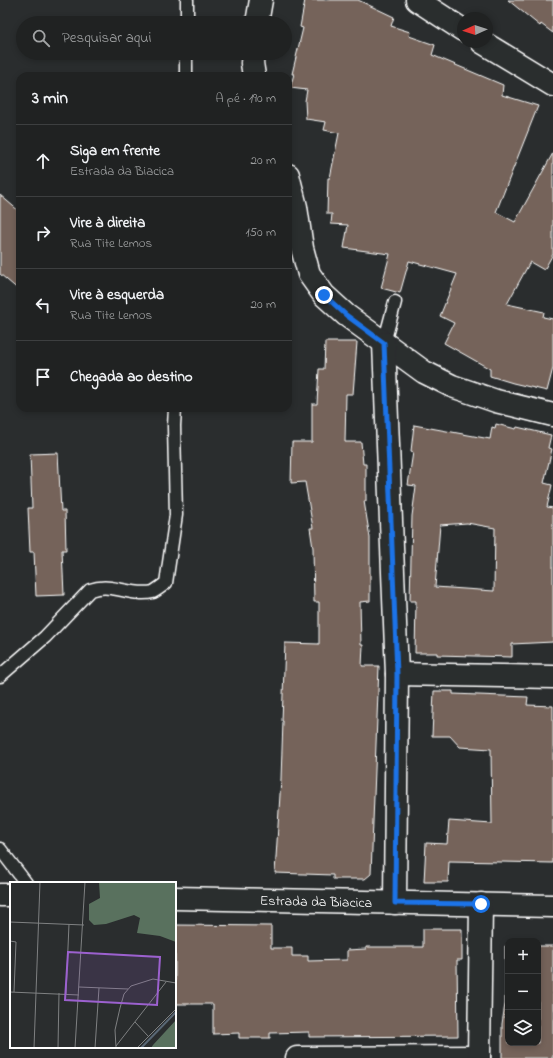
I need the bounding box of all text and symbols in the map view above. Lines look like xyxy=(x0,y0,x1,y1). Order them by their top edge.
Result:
north arrow xyxy=(457,12,493,48)
search box xyxy=(16,16,292,60)
icon: search xyxy=(30,27,52,49)
text: Pesquisar aqui xyxy=(62,27,151,49)
text: 3 min xyxy=(32,86,68,111)
text: A pé · 190 m xyxy=(216,89,276,108)
text: Siga em frente xyxy=(70,140,160,162)
icon: ahead xyxy=(32,150,54,172)
text: 20 m xyxy=(251,151,276,170)
text: Estrada da Biacica xyxy=(70,162,174,181)
text: Vire à direita xyxy=(70,212,145,234)
icon: right xyxy=(32,222,54,244)
text: 150 m xyxy=(245,223,276,242)
text: Rua Tite Lemos xyxy=(70,234,152,253)
text: Vire à esquerda xyxy=(70,284,164,306)
route end xyxy=(315,286,333,304)
icon: left xyxy=(32,294,54,316)
text: 20 m xyxy=(251,295,276,314)
text: Rua Tite Lemos xyxy=(70,306,152,325)
icon: arrive xyxy=(32,366,54,388)
text: Chegada ao destino xyxy=(70,366,193,388)
inset map xyxy=(10,882,176,1048)
street label: Estrada da Biacica xyxy=(260,891,372,914)
route start xyxy=(472,895,490,913)
map controls xyxy=(505,938,541,1046)
button: + xyxy=(505,938,541,974)
button: − xyxy=(505,974,541,1010)
button: layers xyxy=(505,1010,541,1046)

